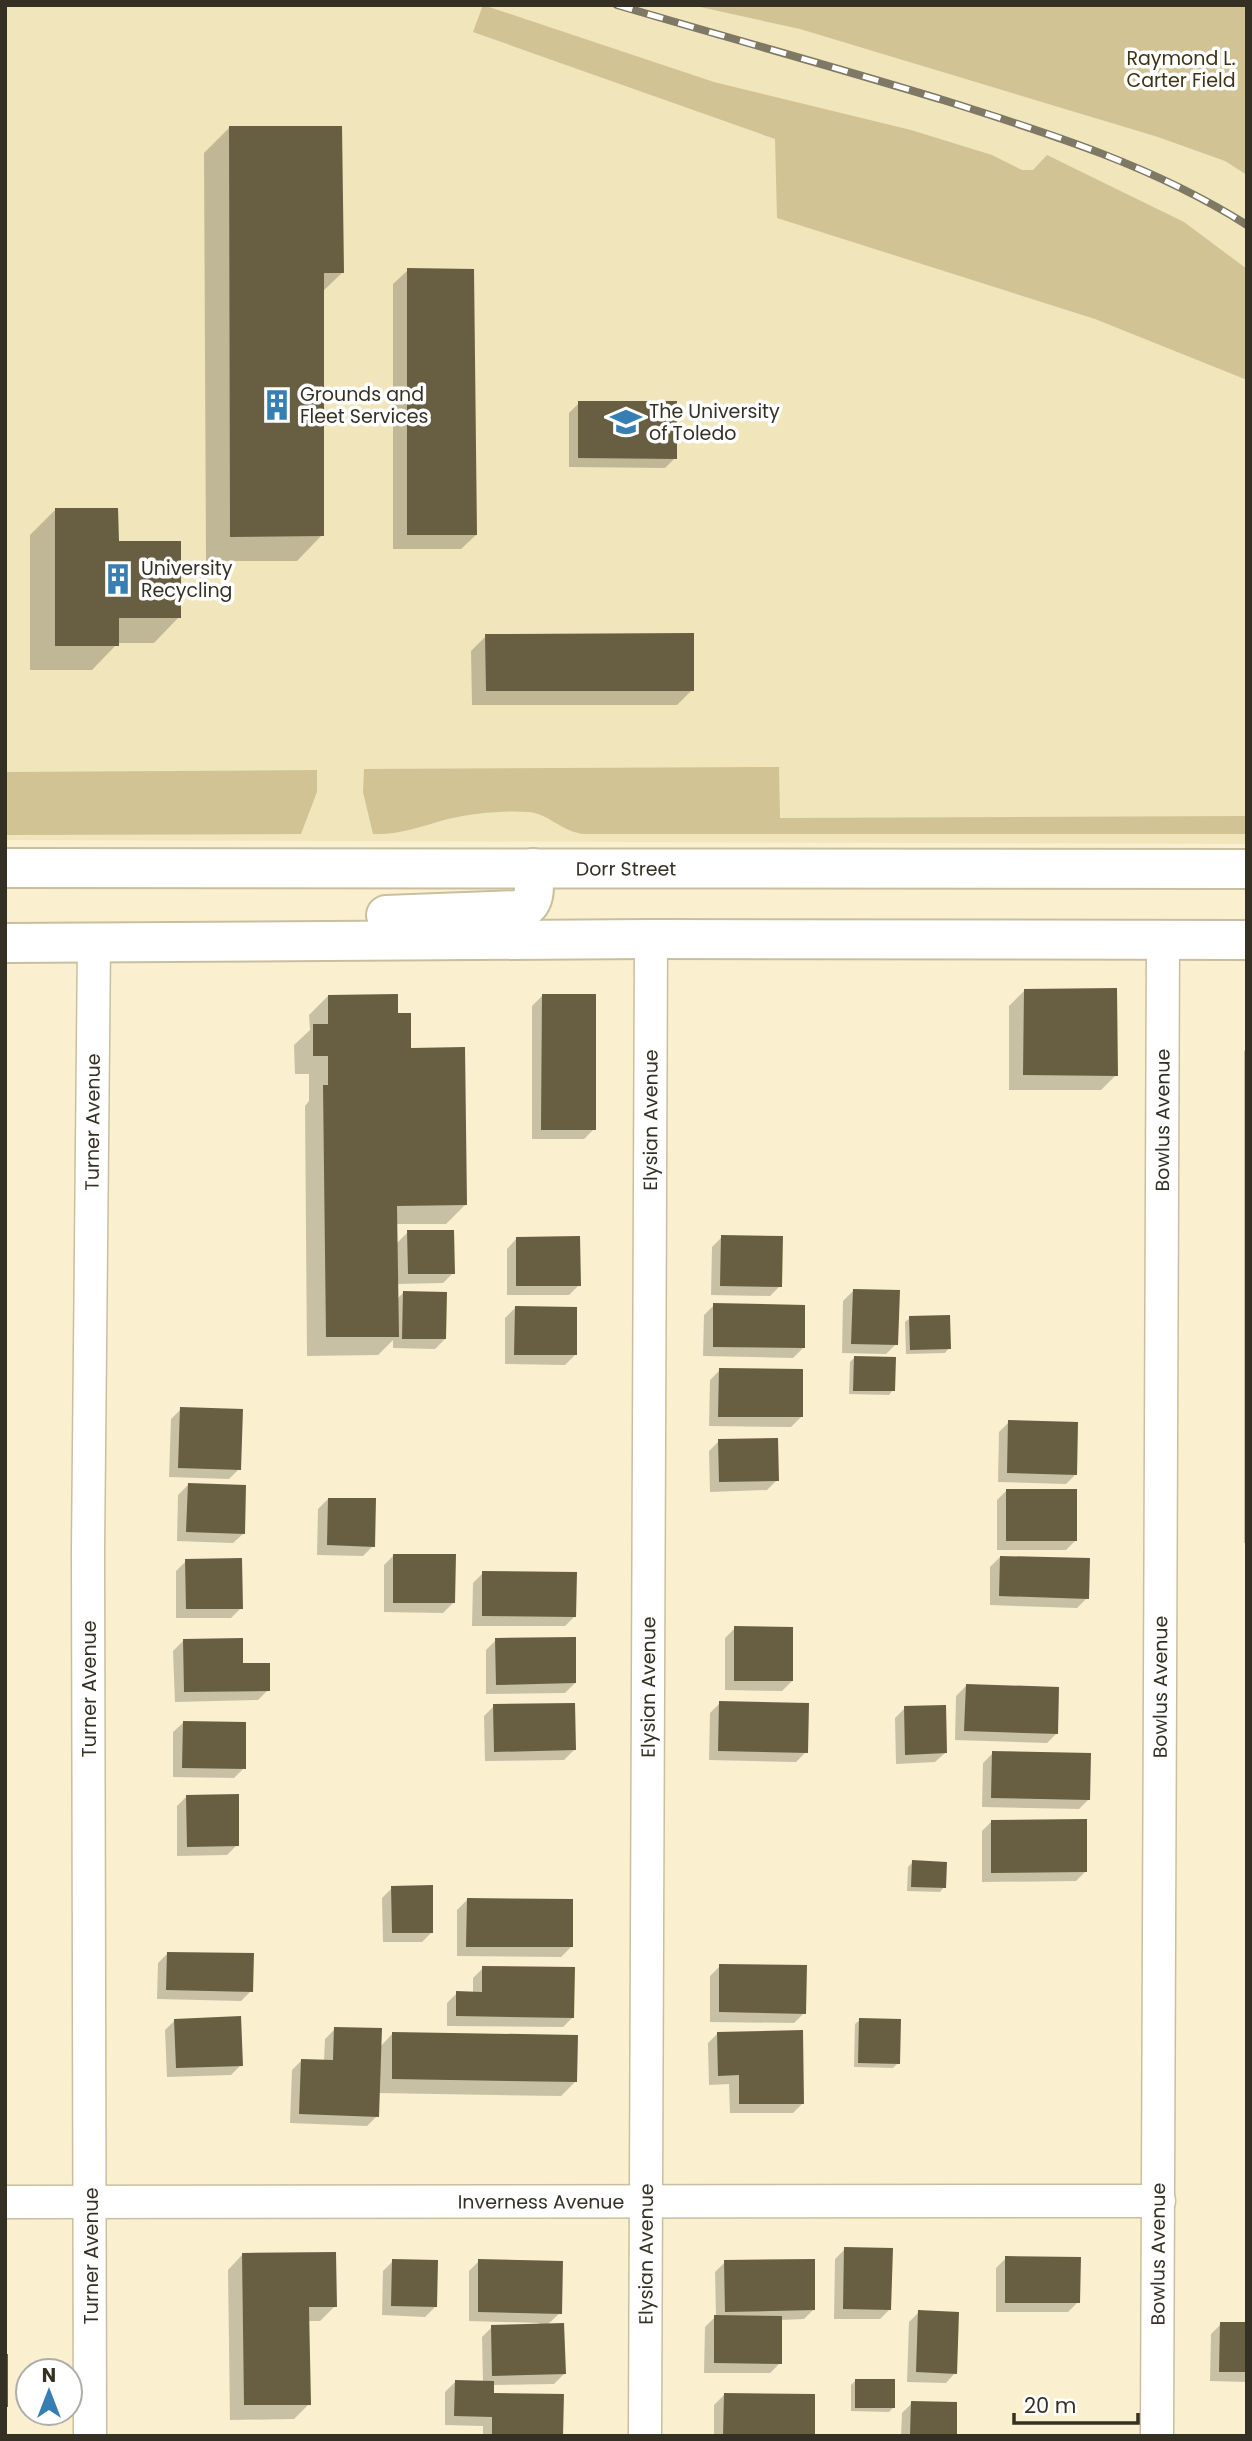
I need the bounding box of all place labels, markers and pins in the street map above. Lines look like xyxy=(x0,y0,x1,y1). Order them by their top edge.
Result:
place label: Grounds and Fleet Services xyxy=(300,381,428,430)
building icon: Grounds and Fleet Services xyxy=(260,388,294,422)
place label: The University of Toledo xyxy=(649,398,780,447)
school or university icon: The University of Toledo xyxy=(609,405,643,439)
place label: University Recycling xyxy=(141,555,233,604)
building icon: University Recycling xyxy=(101,562,135,596)

